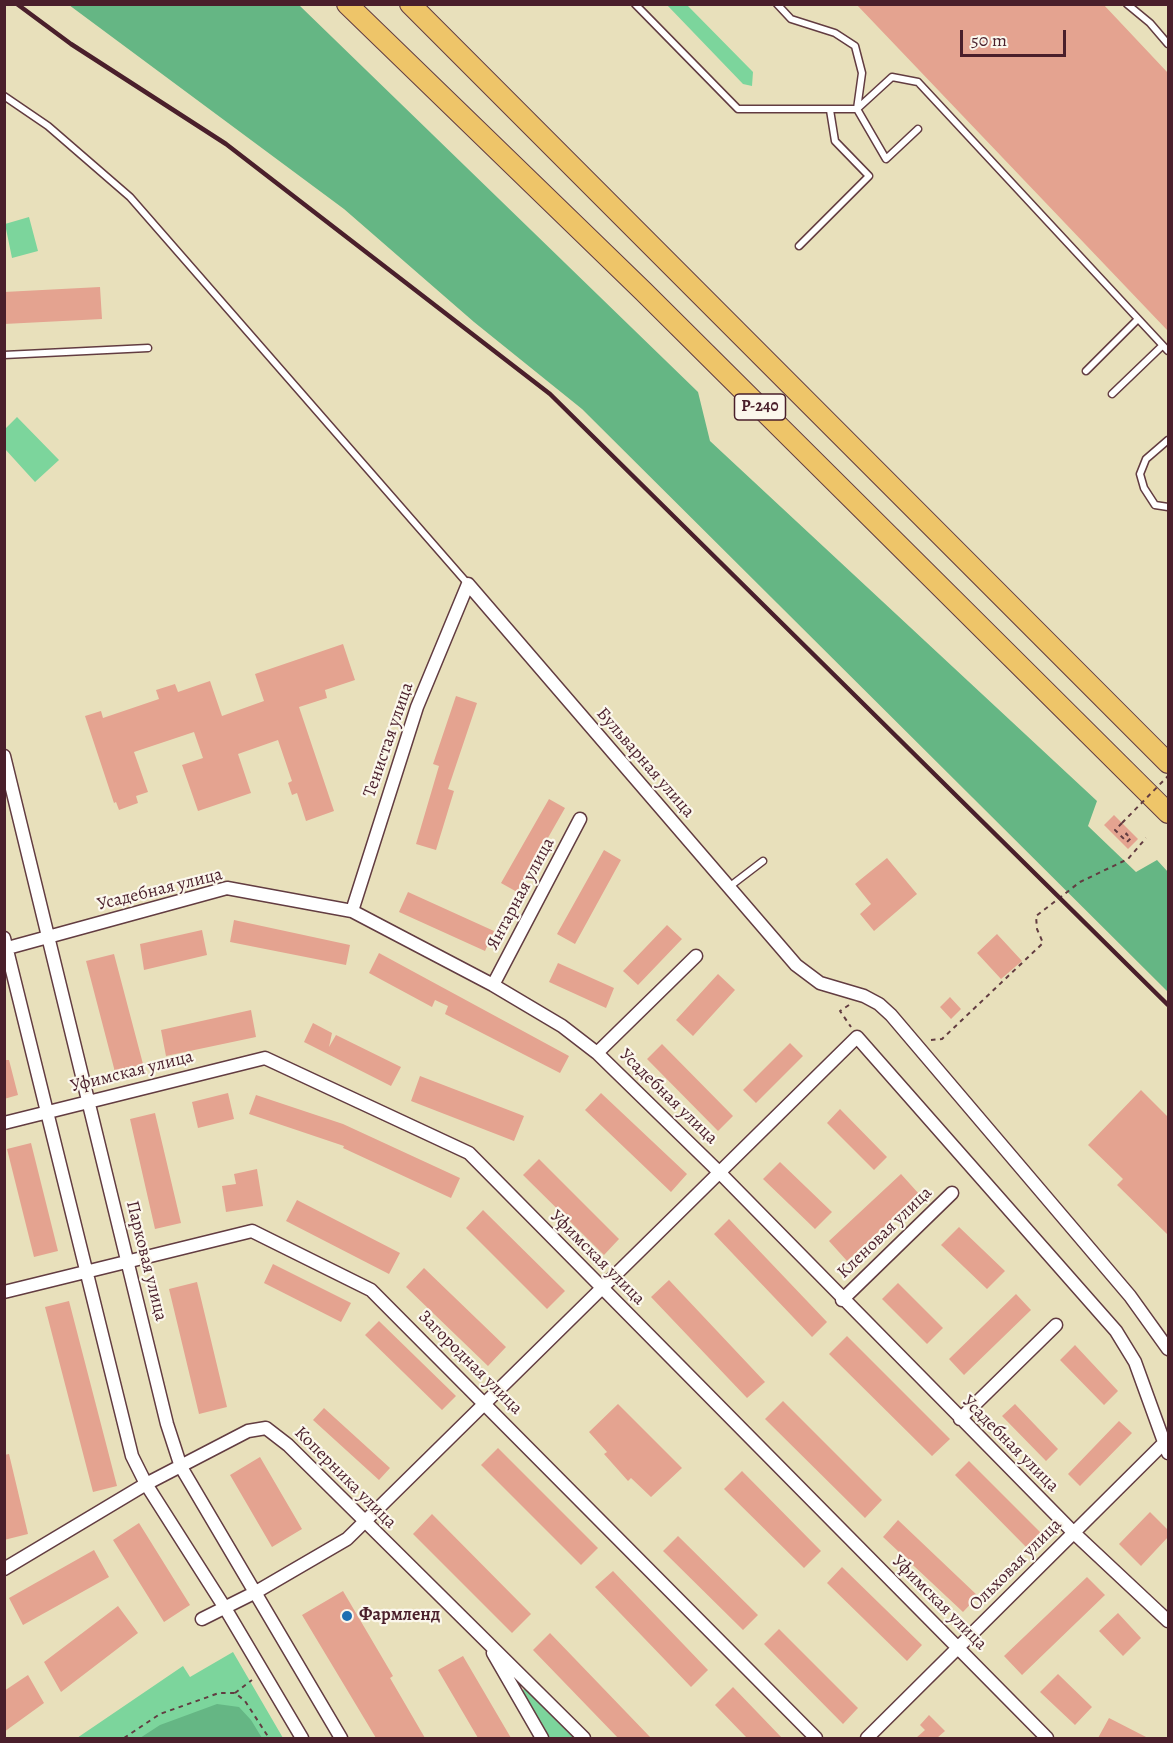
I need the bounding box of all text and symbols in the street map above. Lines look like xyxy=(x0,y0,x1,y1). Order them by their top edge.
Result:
scale bar xyxy=(963,18,1070,56)
text: 50 m xyxy=(971,28,1007,52)
road number: Р-240 xyxy=(734,394,786,420)
street label: Тенистая улица xyxy=(359,680,419,800)
street label: Бульварная улица xyxy=(591,703,699,823)
street label: Янтарная улица xyxy=(482,834,560,954)
street label: Усадебная улица xyxy=(95,864,225,916)
street label: Усадебная улица xyxy=(614,1045,722,1149)
street label: Уфимская улица xyxy=(68,1046,196,1098)
street label: Кленовая улица xyxy=(833,1182,937,1284)
street label: Парковая улица xyxy=(121,1199,171,1323)
street label: Уфимская улица xyxy=(545,1206,649,1310)
street label: Загородная улица xyxy=(413,1306,527,1420)
street label: Усадебная улица xyxy=(957,1391,1063,1497)
street label: Коперника улица xyxy=(289,1422,401,1534)
street label: Ольховая улица xyxy=(965,1514,1067,1616)
street label: Уфимская улица xyxy=(887,1551,991,1655)
place label: Фармленд xyxy=(359,1605,440,1627)
marker: Фармленд xyxy=(340,1609,354,1623)

